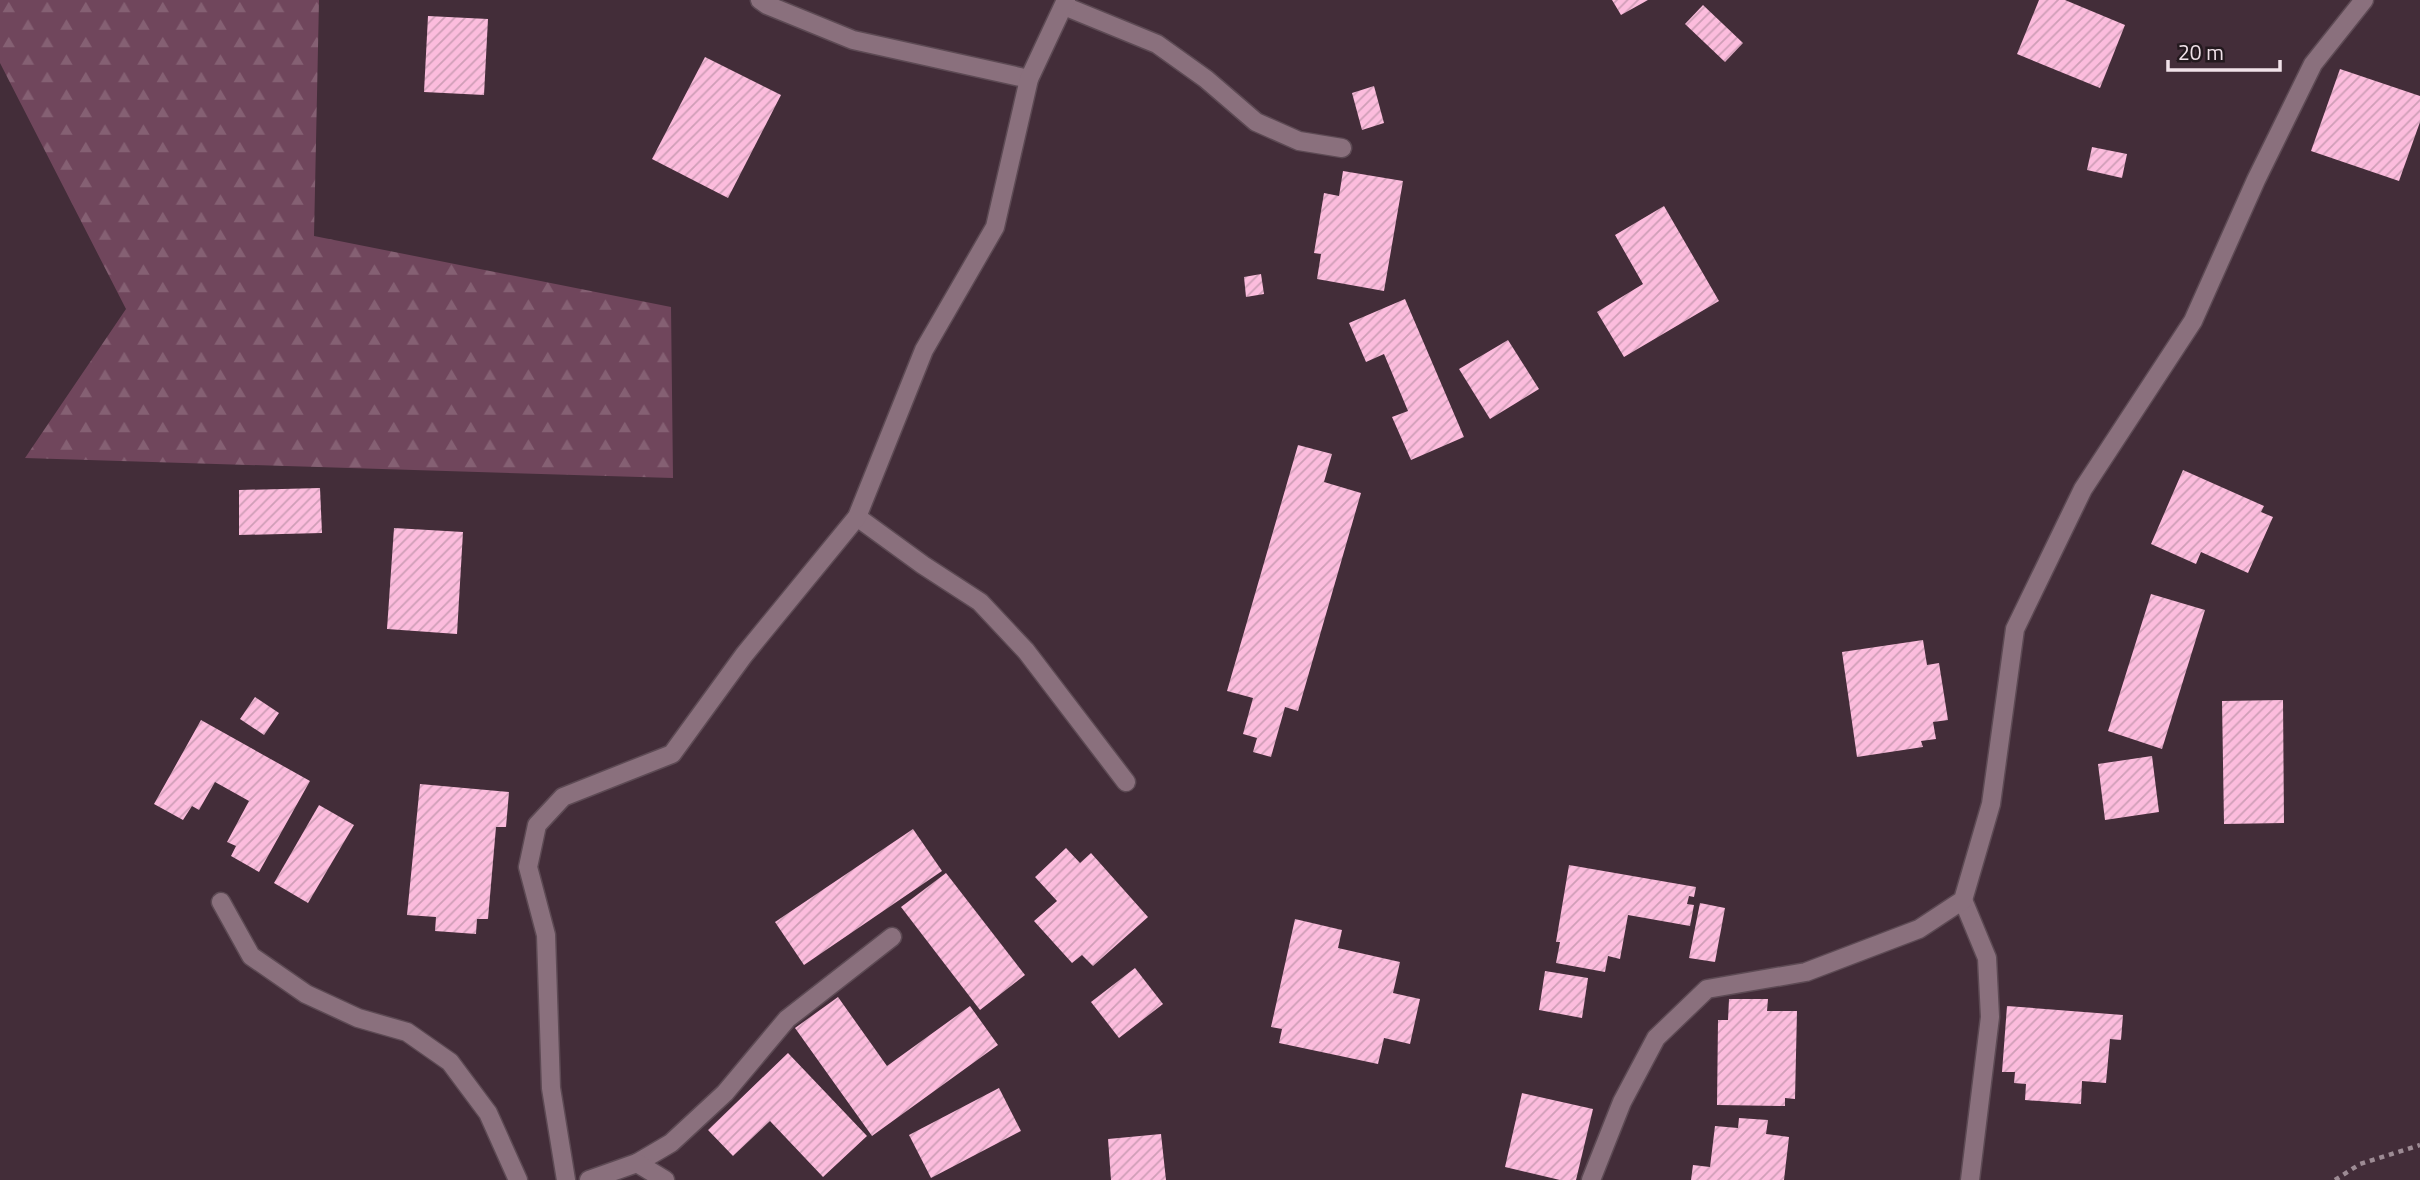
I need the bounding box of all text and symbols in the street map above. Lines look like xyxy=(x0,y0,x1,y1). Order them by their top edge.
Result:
scale bar xyxy=(2168,28,2280,72)
text: 20 m xyxy=(2178,36,2224,68)

